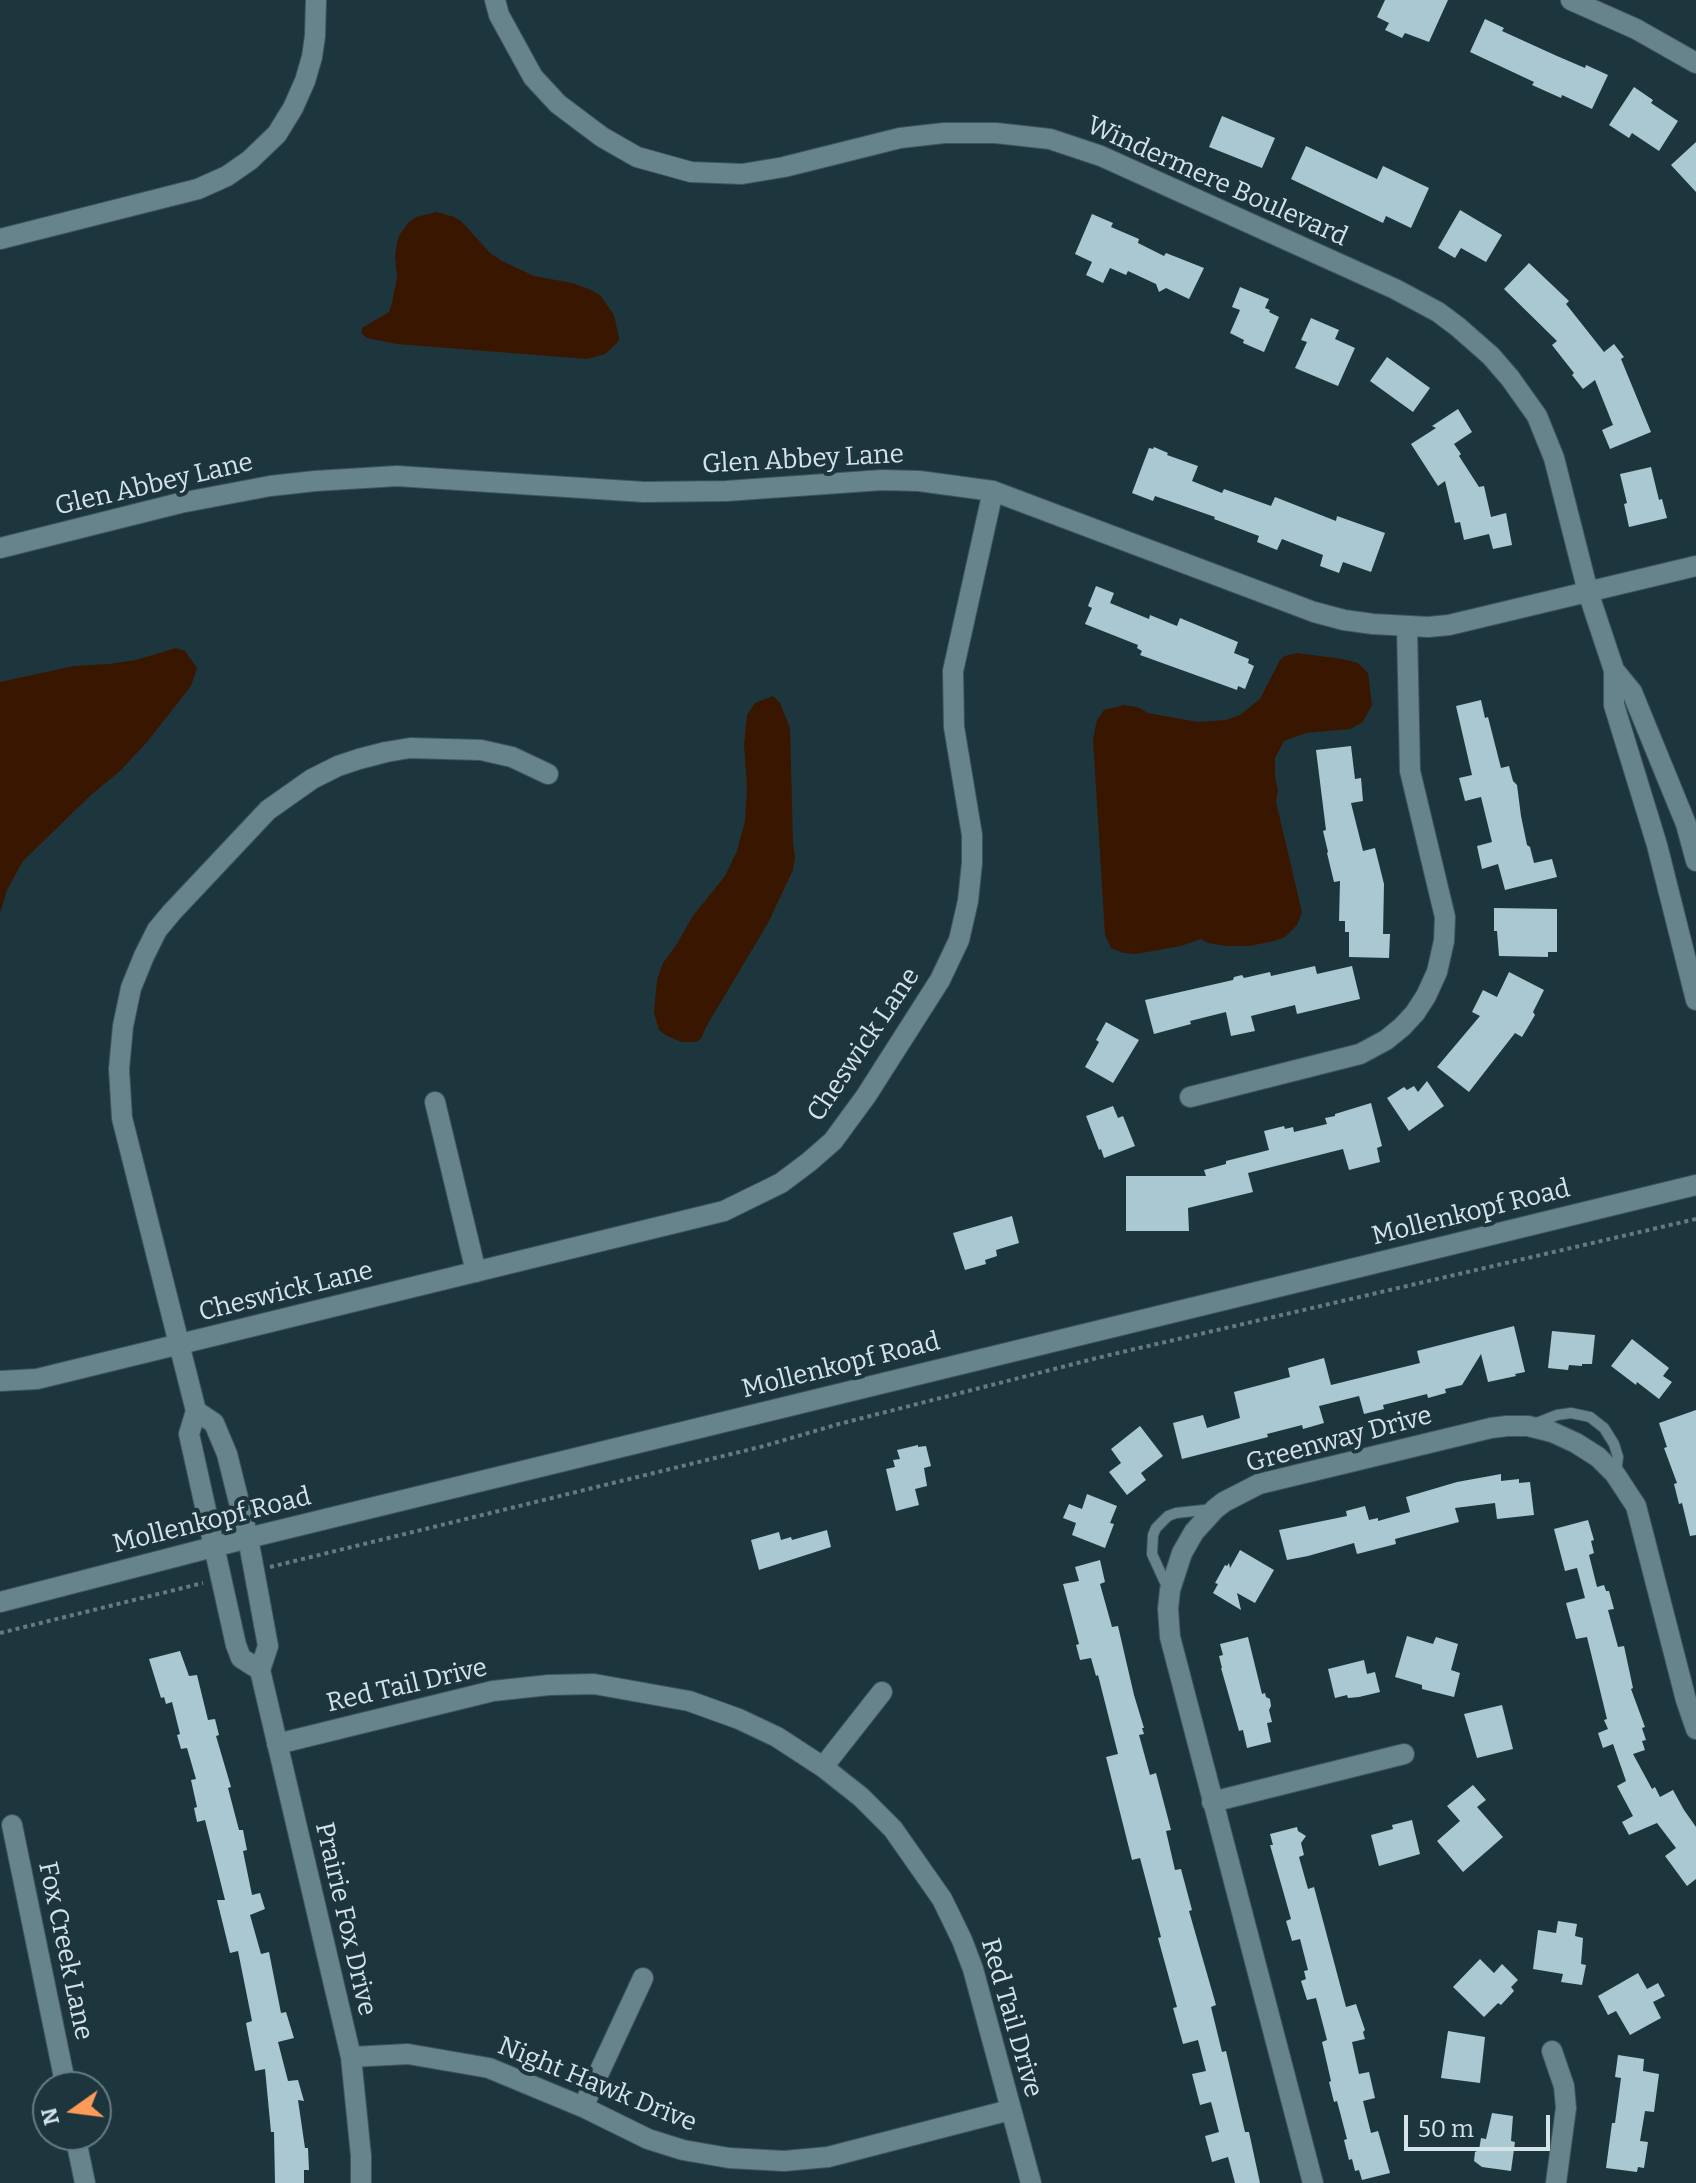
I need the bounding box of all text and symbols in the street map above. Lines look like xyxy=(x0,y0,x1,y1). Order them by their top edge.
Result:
street label: Windermere Boulevard xyxy=(1082,110,1352,254)
street label: Glen Abbey Lane xyxy=(701,439,905,481)
street label: Glen Abbey Lane xyxy=(52,447,256,523)
street label: Cheswick Lane xyxy=(801,962,927,1128)
street label: Mollenkopf Road xyxy=(1369,1173,1573,1253)
street label: Cheswick Lane xyxy=(196,1255,376,1329)
street label: Mollenkopf Road xyxy=(739,1326,943,1406)
street label: Greenway Drive xyxy=(1243,1400,1435,1480)
street label: Mollenkopf Road xyxy=(110,1481,314,1561)
street label: Red Tail Drive xyxy=(324,1652,490,1720)
street label: Prairie Fox Drive xyxy=(308,1819,382,2019)
street label: Fox Creek Lane xyxy=(31,1859,99,2043)
street label: Red Tail Drive xyxy=(973,1935,1049,2101)
street label: Night Hawk Drive xyxy=(493,2031,701,2139)
north arrow xyxy=(32,2071,112,2151)
scale bar xyxy=(1408,2099,1554,2149)
text: N xyxy=(35,2105,65,2128)
text: 50 m xyxy=(1418,2115,1474,2143)

